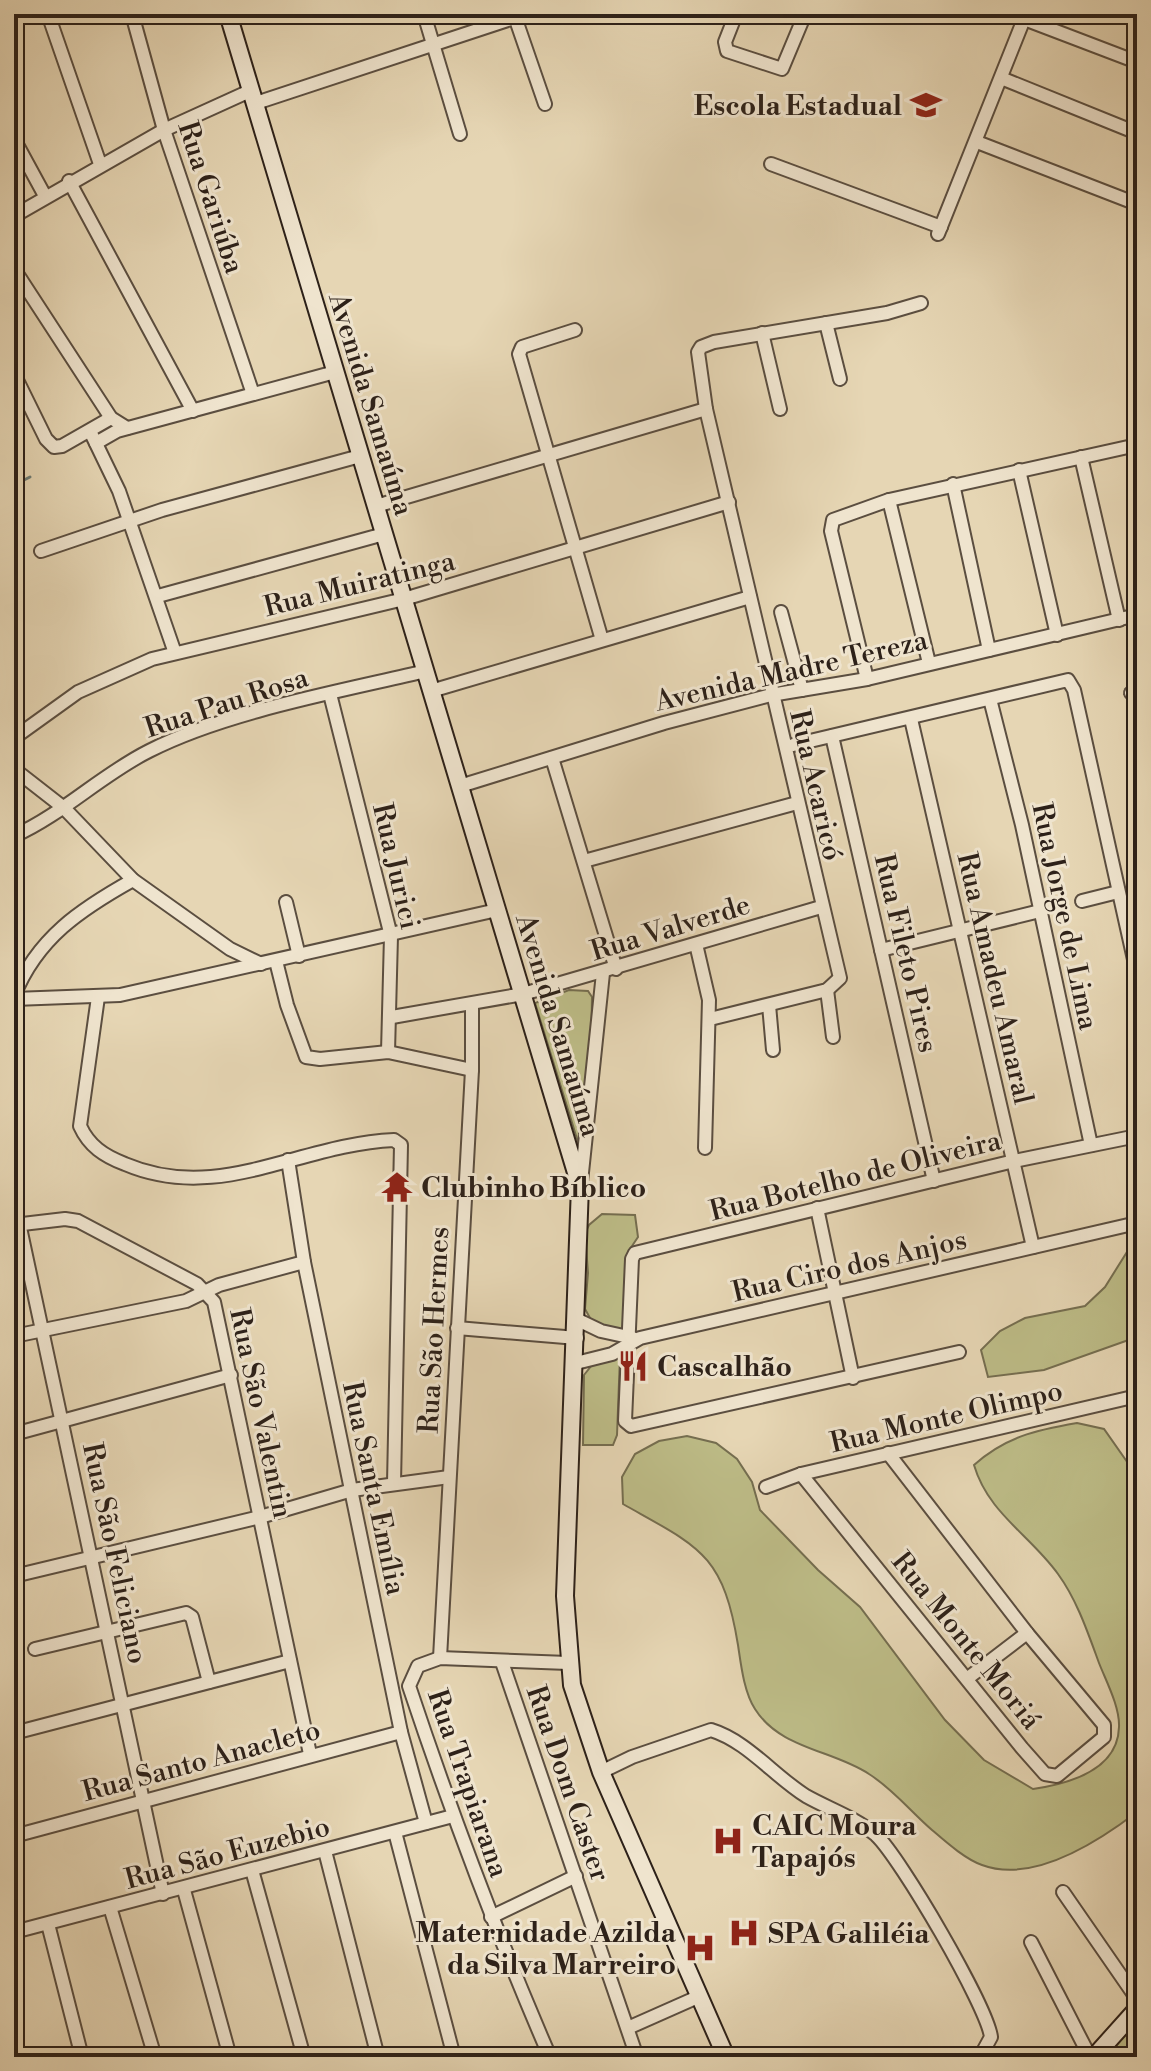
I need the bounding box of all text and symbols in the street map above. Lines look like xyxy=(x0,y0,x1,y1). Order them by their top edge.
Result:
school or university icon: Escola Estadual xyxy=(909,88,943,122)
place label: Escola Estadual xyxy=(694,89,902,124)
street label: Rua Gariúba xyxy=(170,117,252,279)
street label: Avenida Samaúma xyxy=(320,288,421,521)
street label: Rua Muiratinga xyxy=(260,544,459,625)
street label: Avenida Madre Tereza xyxy=(651,623,932,720)
street label: Rua Pau Rosa xyxy=(140,660,314,746)
street label: Rua Acaricó xyxy=(781,706,850,864)
street label: Rua Jurici xyxy=(364,800,427,933)
street label: Rua Jorge de Lima xyxy=(1023,800,1106,1034)
street label: Rua Amadeu Amaral xyxy=(949,849,1041,1108)
street label: Rua Fileto Pires xyxy=(866,851,945,1056)
street label: Rua Valverde xyxy=(586,888,755,969)
street label: Avenida Samaúma xyxy=(507,909,608,1142)
street label: Rua Botelho de Oliveira xyxy=(706,1123,1005,1230)
temple icon: Clubinho Bíblico xyxy=(380,1170,414,1204)
place label: Clubinho Bíblico xyxy=(421,1171,646,1206)
street label: Rua Ciro dos Anjos xyxy=(729,1222,970,1310)
street label: Rua São Hermes xyxy=(412,1226,457,1434)
street label: Rua São Valentin xyxy=(221,1305,300,1522)
restaurant icon: Cascalhão xyxy=(616,1349,650,1383)
place label: Cascalhão xyxy=(657,1350,792,1385)
street label: Rua Monte Olimpo xyxy=(827,1374,1066,1461)
street label: Rua Santa Emília xyxy=(334,1378,413,1599)
street label: Rua São Feliciano xyxy=(74,1440,155,1667)
street label: Rua Monte Moriá xyxy=(883,1545,1049,1738)
street label: Rua Dom Caster xyxy=(518,1681,617,1886)
street label: Rua Trapiarana xyxy=(419,1685,516,1883)
street label: Rua Santo Anacleto xyxy=(79,1713,324,1810)
street label: Rua São Euzebio xyxy=(121,1809,334,1898)
place label: CAIC Moura Tapajós xyxy=(752,1809,917,1876)
hospital icon: CAIC Moura Tapajós xyxy=(711,1824,745,1858)
place label: Maternidade Azilda da Silva Marreiro xyxy=(415,1916,677,1983)
hospital icon: SPA Galiléia xyxy=(727,1916,761,1950)
place label: SPA Galiléia xyxy=(768,1917,930,1952)
hospital icon: Maternidade Azilda da Silva Marreiro xyxy=(683,1931,717,1965)

